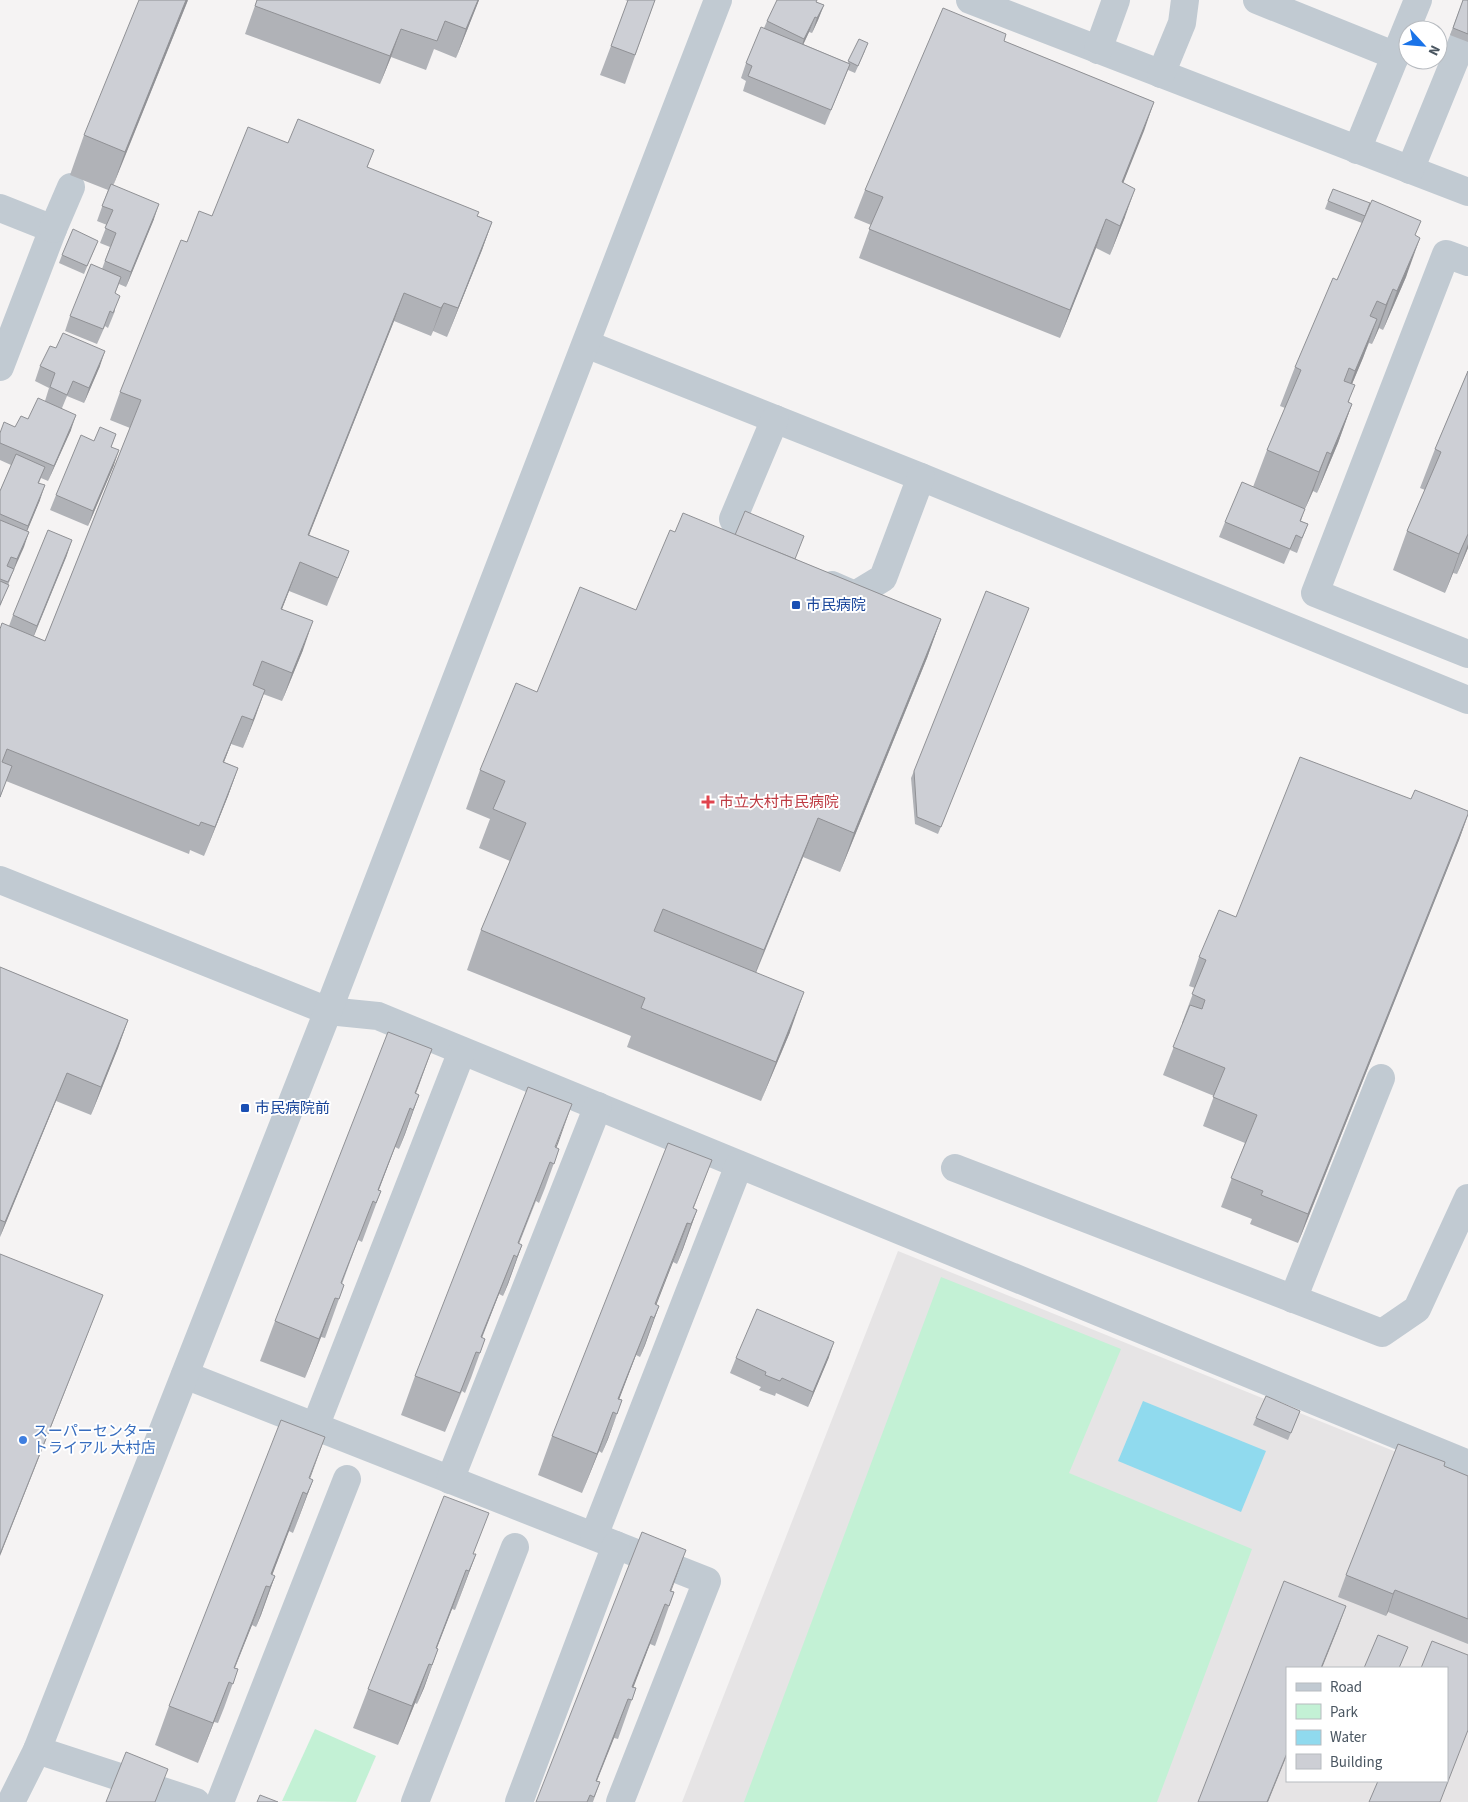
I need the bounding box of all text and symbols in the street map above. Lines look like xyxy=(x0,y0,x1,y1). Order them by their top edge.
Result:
north arrow xyxy=(1398,20,1448,70)
text: N xyxy=(1423,42,1445,59)
place label: 市民病院 xyxy=(806,595,866,616)
marker: 市民病院 xyxy=(790,599,802,611)
place label: 市立大村市民病院 xyxy=(719,792,839,813)
marker: 市立大村市民病院 xyxy=(701,795,715,809)
place label: 市民病院前 xyxy=(255,1098,330,1119)
marker: 市民病院前 xyxy=(239,1102,251,1114)
place label: スーパーセンター トライアル 大村店 xyxy=(33,1421,156,1459)
marker: スーパーセンター トライアル 大村店 xyxy=(17,1434,29,1446)
legend xyxy=(1286,1667,1448,1782)
text: Road xyxy=(1330,1677,1362,1698)
text: Park xyxy=(1330,1702,1359,1723)
text: Water xyxy=(1330,1727,1367,1748)
text: Building xyxy=(1330,1752,1383,1773)

